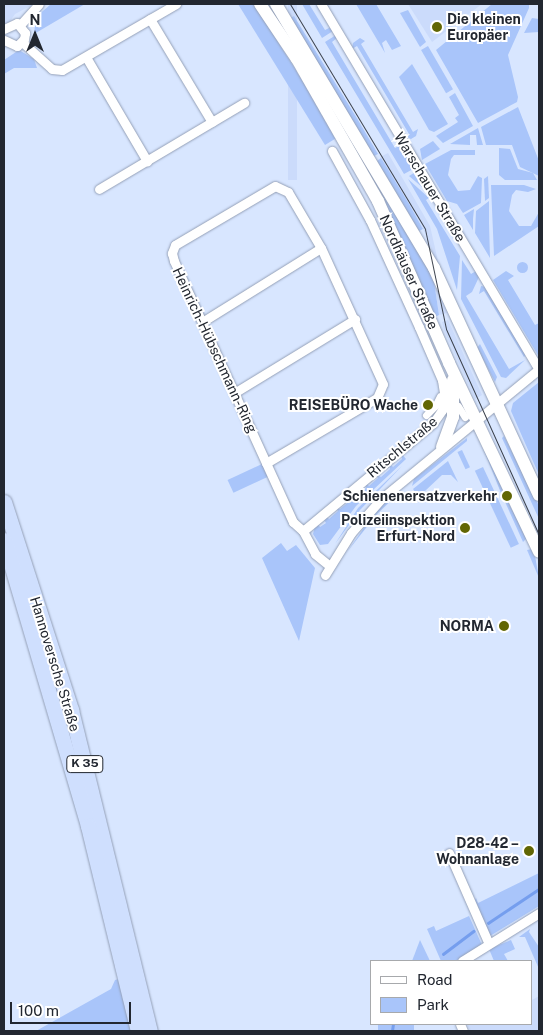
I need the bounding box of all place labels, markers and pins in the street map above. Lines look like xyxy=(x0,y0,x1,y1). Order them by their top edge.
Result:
place label: Die kleinen Europäer xyxy=(447,11,521,44)
marker: Die kleinen Europäer xyxy=(431,21,443,33)
place label: REISEBÜRO Wache xyxy=(289,397,418,413)
marker: REISEBÜRO Wache xyxy=(422,399,434,411)
place label: Schienenersatzverkehr xyxy=(342,488,497,504)
marker: Schienenersatzverkehr xyxy=(501,490,513,502)
place label: Polizeiinspektion Erfurt-Nord xyxy=(341,512,455,544)
marker: Polizeiinspektion Erfurt-Nord xyxy=(459,522,471,534)
place label: NORMA xyxy=(440,618,494,634)
marker: NORMA xyxy=(498,620,510,632)
place label: D28-42 – Wohnanlage xyxy=(436,835,519,868)
marker: D28-42 – Wohnanlage xyxy=(523,845,535,857)

